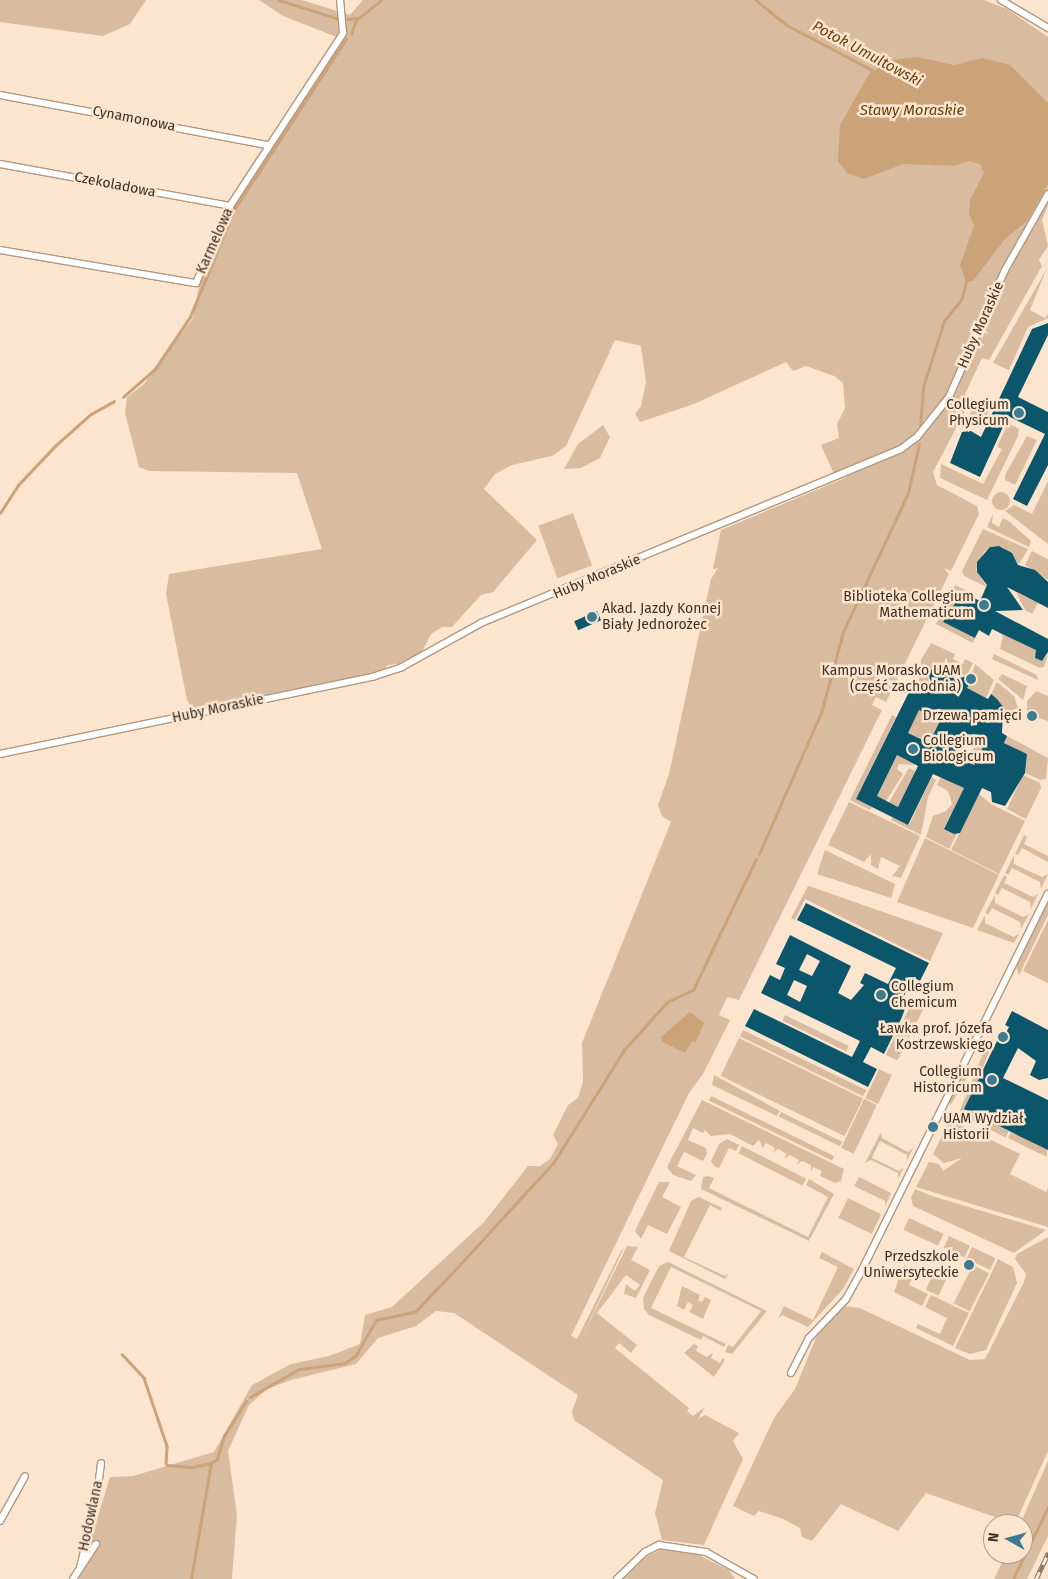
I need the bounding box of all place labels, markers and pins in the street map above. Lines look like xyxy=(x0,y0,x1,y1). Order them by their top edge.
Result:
place label: Collegium Physicum xyxy=(946,397,1009,430)
marker: Collegium Physicum xyxy=(1013,407,1025,419)
place label: Biblioteka Collegium Mathematicum xyxy=(843,589,974,622)
marker: Biblioteka Collegium Mathematicum xyxy=(978,599,990,611)
place label: Akad. Jazdy Konnej Biały Jednorożec xyxy=(602,601,721,634)
marker: Akad. Jazdy Konnej Biały Jednorożec xyxy=(586,611,598,623)
place label: Kampus Morasko UAM (część zachodnia) xyxy=(822,663,961,696)
marker: Kampus Morasko UAM (część zachodnia) xyxy=(965,673,977,685)
place label: Drzewa pamięci xyxy=(923,708,1022,724)
marker: Drzewa pamięci xyxy=(1026,710,1038,722)
place label: Collegium Biologicum xyxy=(923,733,994,766)
marker: Collegium Biologicum xyxy=(907,743,919,755)
place label: Collegium Chemicum xyxy=(891,979,957,1012)
marker: Collegium Chemicum xyxy=(875,989,887,1001)
place label: Ławka prof. Józefa Kostrzewskiego xyxy=(880,1021,993,1054)
marker: Ławka prof. Józefa Kostrzewskiego xyxy=(997,1031,1009,1043)
place label: Collegium Historicum xyxy=(913,1064,982,1096)
marker: Collegium Historicum xyxy=(986,1074,998,1086)
place label: UAM Wydział Historii xyxy=(943,1111,1023,1144)
marker: UAM Wydział Historii xyxy=(927,1121,939,1133)
place label: Przedszkole Uniwersyteckie xyxy=(864,1249,959,1282)
marker: Przedszkole Uniwersyteckie xyxy=(963,1259,975,1271)

